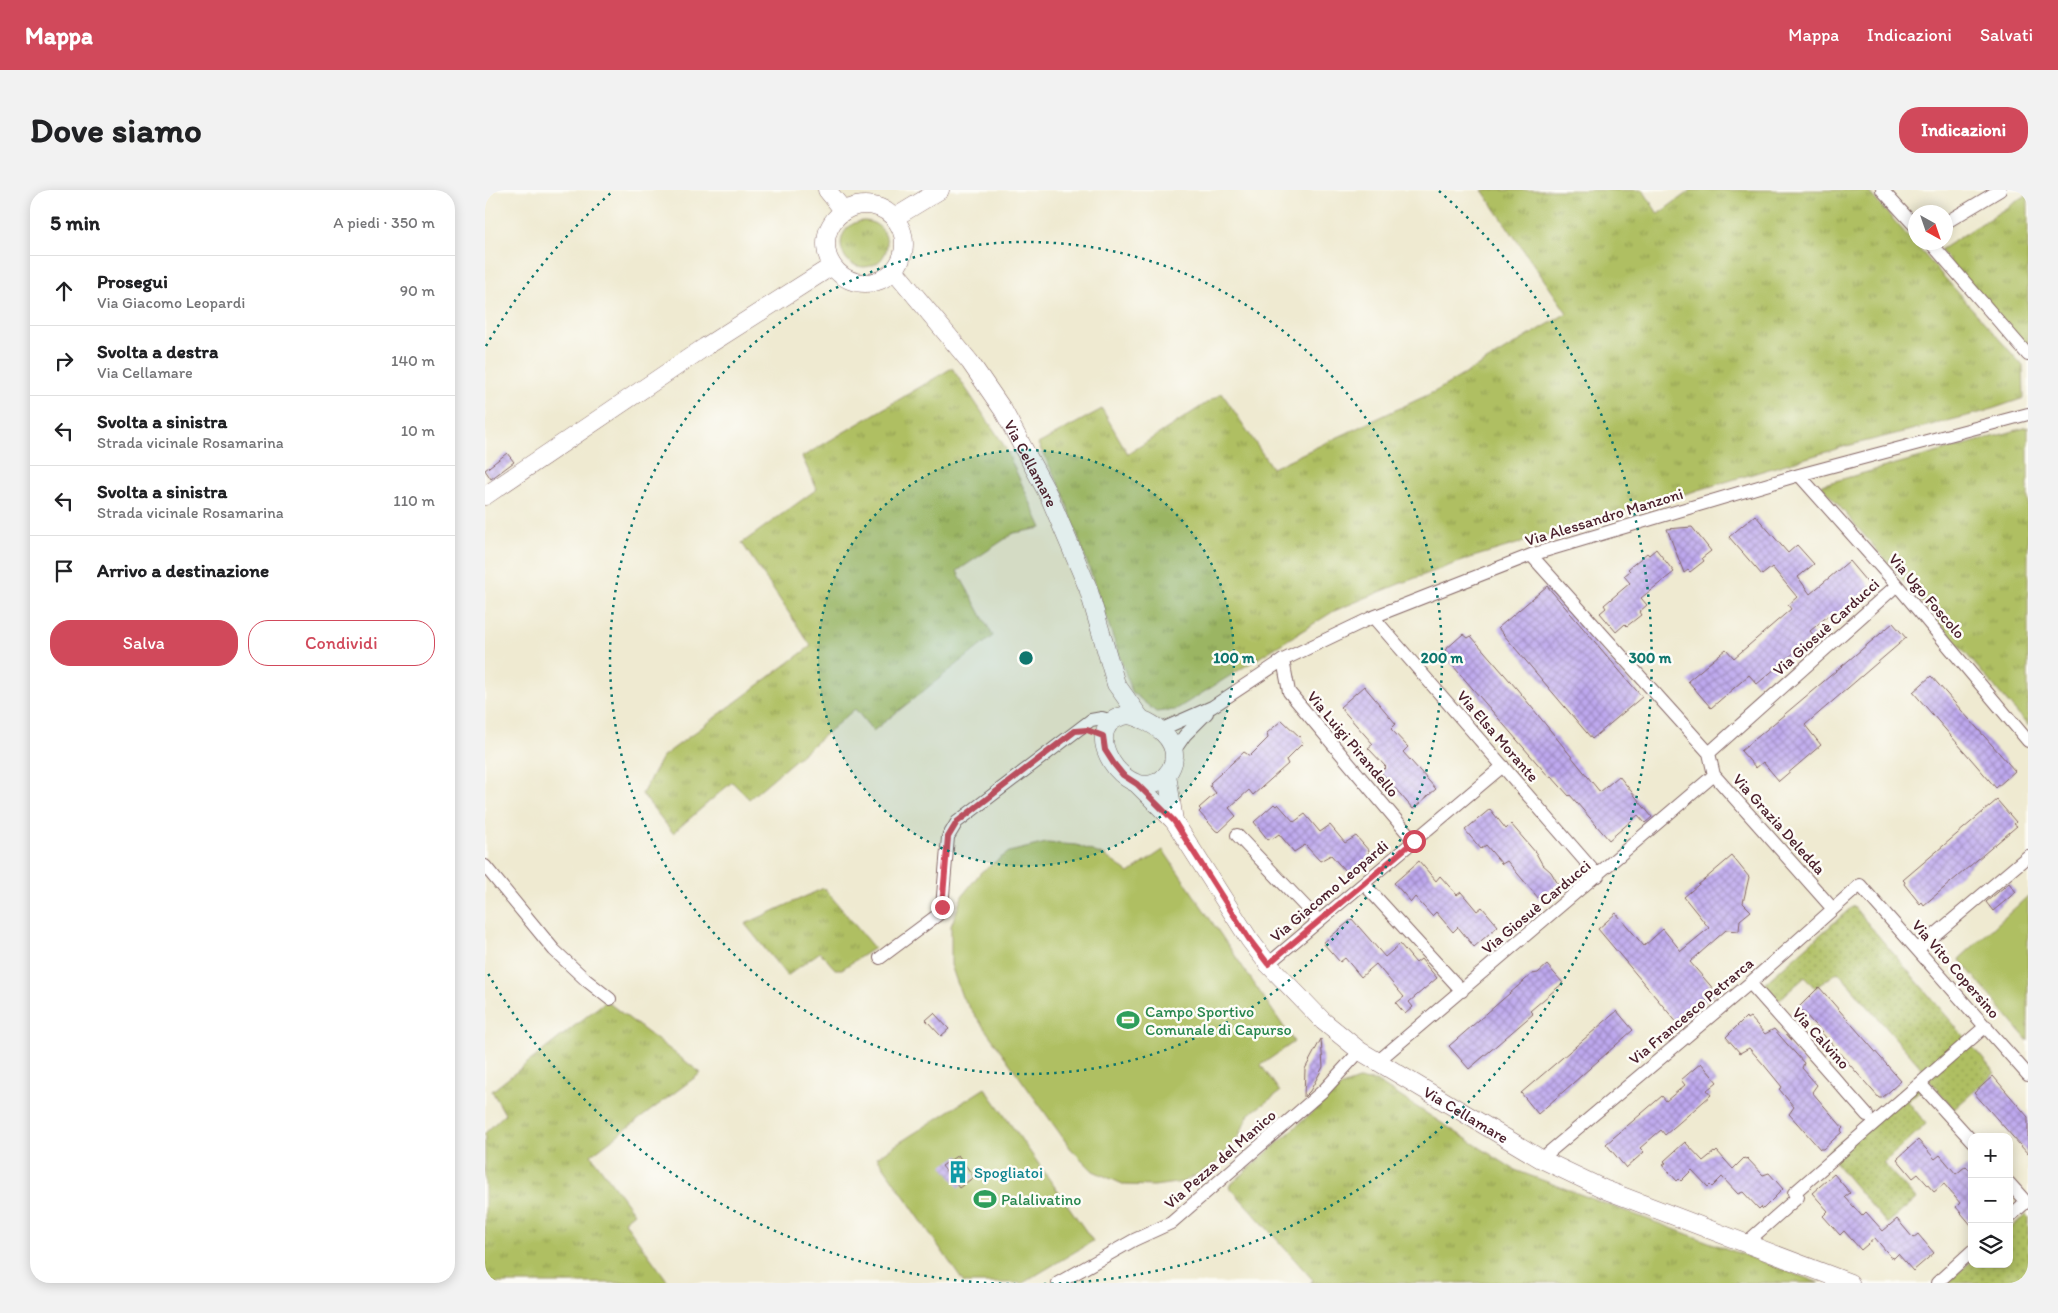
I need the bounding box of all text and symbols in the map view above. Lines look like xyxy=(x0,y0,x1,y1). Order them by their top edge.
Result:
text: Mappa xyxy=(25,21,93,50)
text: Mappa xyxy=(1788,24,1839,46)
text: Indicazioni xyxy=(1867,24,1952,46)
text: Salvati xyxy=(1980,24,2033,46)
button: Indicazioni xyxy=(1899,107,2028,153)
text: Dove siamo xyxy=(30,109,202,151)
north arrow xyxy=(1908,205,1953,250)
text: 5 min xyxy=(50,210,100,235)
text: A piedi · 350 m xyxy=(333,213,435,232)
text: Prosegui xyxy=(97,270,168,293)
icon: ahead xyxy=(50,277,78,305)
text: 90 m xyxy=(400,281,435,300)
text: Via Giacomo Leopardi xyxy=(97,293,245,312)
text: Svolta a destra xyxy=(97,340,218,363)
icon: right xyxy=(50,347,78,375)
text: 140 m xyxy=(391,351,435,370)
text: Via Cellamare xyxy=(97,363,193,382)
text: Svolta a sinistra xyxy=(97,410,227,433)
icon: left xyxy=(50,417,78,445)
street label: Via Cellamare xyxy=(1001,417,1062,510)
text: 10 m xyxy=(401,421,435,440)
text: Strada vicinale Rosamarina xyxy=(97,433,284,452)
text: Svolta a sinistra xyxy=(97,480,227,503)
street label: Via Alessandro Manzoni xyxy=(1523,484,1685,550)
icon: left xyxy=(50,487,78,515)
text: 110 m xyxy=(393,491,435,510)
text: Strada vicinale Rosamarina xyxy=(97,503,284,522)
street label: Via Ugo Foscolo xyxy=(1885,549,1969,643)
icon: arrive xyxy=(50,557,78,585)
text: Arrivo a destinazione xyxy=(97,559,269,582)
street label: Via Giosuè Carducci xyxy=(1769,574,1883,680)
button: Salva xyxy=(50,620,238,666)
button: Condividi xyxy=(248,620,435,666)
centre of rings xyxy=(1017,649,1035,667)
text: 100 m xyxy=(1213,649,1255,667)
text: 200 m xyxy=(1421,649,1464,667)
text: 300 m xyxy=(1629,649,1672,667)
street label: Via Elsa Morante xyxy=(1453,686,1543,786)
street label: Via Luigi Pirandello xyxy=(1303,687,1403,801)
street label: Via Grazia Deledda xyxy=(1729,770,1829,878)
route start xyxy=(1403,830,1426,853)
street label: Via Giacomo Leopardi xyxy=(1266,836,1392,946)
street label: Via Giosuè Carducci xyxy=(1478,856,1594,958)
route end xyxy=(931,896,954,919)
street label: Via Vito Copersino xyxy=(1908,916,2004,1022)
street label: Via Francesco Petrarca xyxy=(1625,953,1757,1069)
place label: Campo Sportivo Comunale di Capurso xyxy=(1145,1002,1292,1039)
street label: Via Calvino xyxy=(1788,1003,1854,1073)
sports icon: Campo Sportivo Comunale di Capurso xyxy=(1115,1007,1141,1033)
street label: Via Cellamare xyxy=(1420,1082,1512,1147)
street label: Via Pezza del Manico xyxy=(1160,1105,1280,1213)
map controls xyxy=(1968,1133,2013,1268)
button: + xyxy=(1968,1133,2013,1178)
building icon: Spogliatoi xyxy=(945,1159,971,1185)
place label: Spogliatoi xyxy=(974,1163,1043,1182)
button: − xyxy=(1968,1178,2013,1223)
sports icon: Palalivatino xyxy=(972,1186,998,1212)
place label: Palalivatino xyxy=(1001,1190,1081,1209)
button: layers xyxy=(1968,1223,2013,1268)

